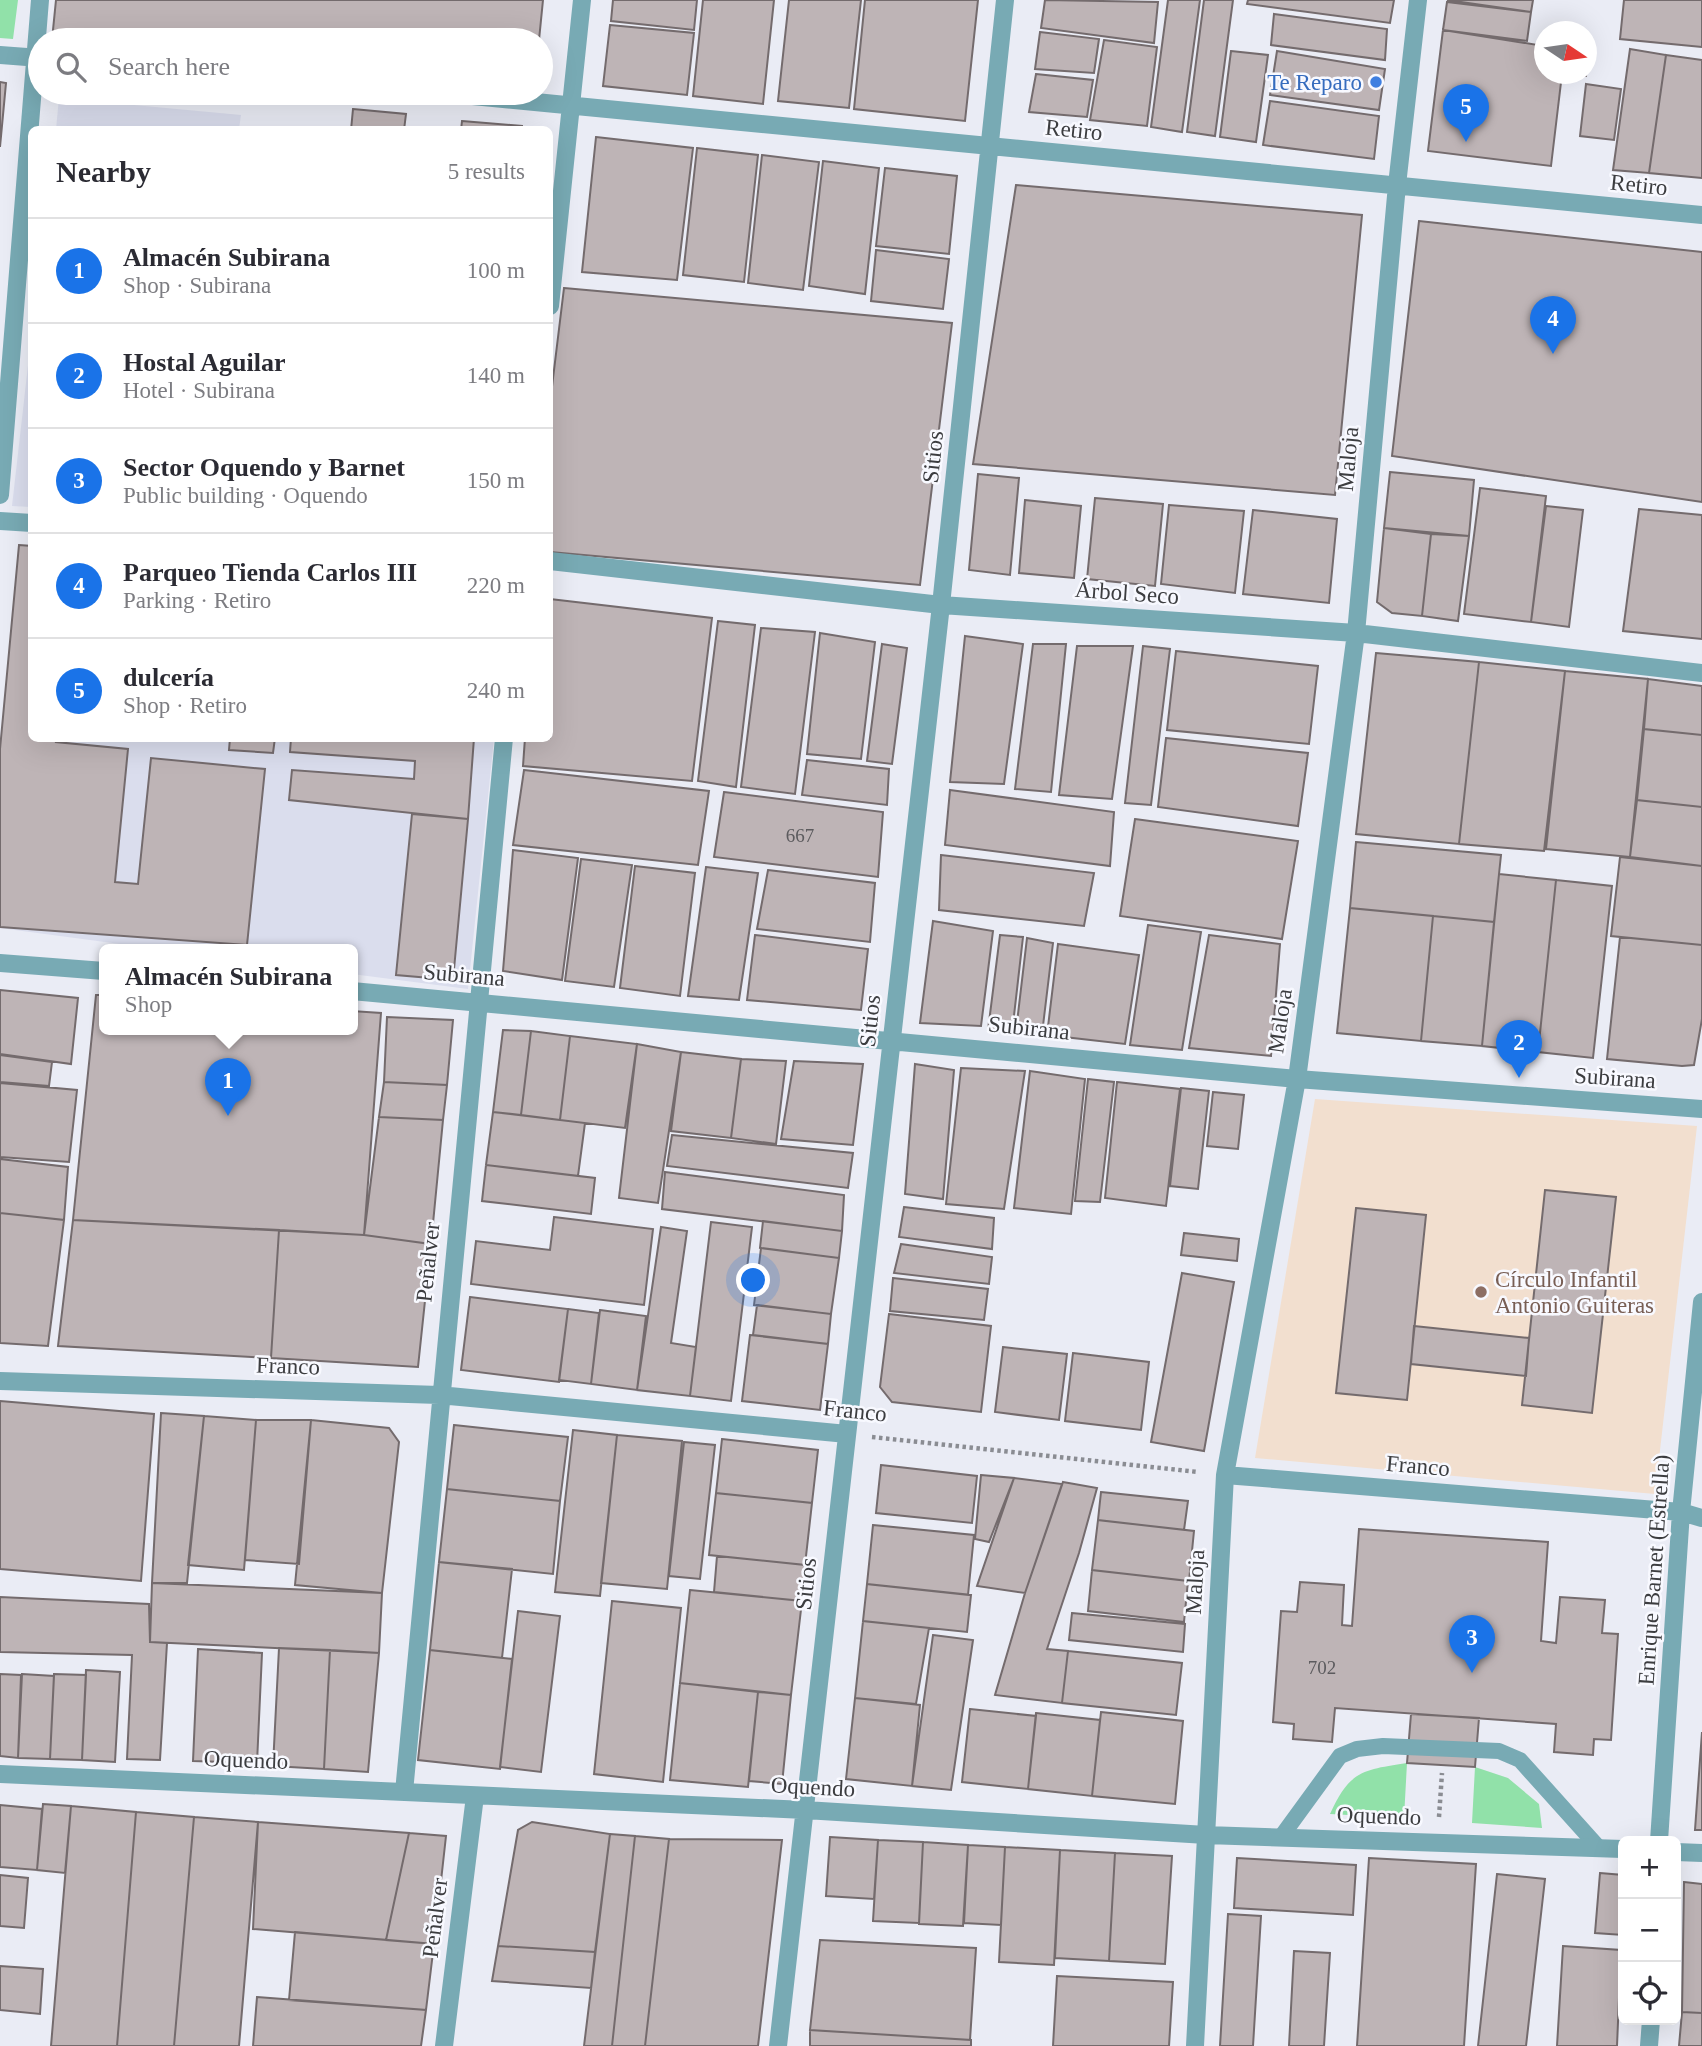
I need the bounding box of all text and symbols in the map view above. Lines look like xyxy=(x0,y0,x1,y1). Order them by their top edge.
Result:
north arrow xyxy=(1534,21,1597,84)
search box xyxy=(28,28,553,105)
icon: search xyxy=(52,48,90,86)
text: Search here xyxy=(108,52,230,81)
place label: Te Reparo xyxy=(1267,70,1362,95)
marker: Te Reparo xyxy=(1368,74,1384,90)
pin: 5 xyxy=(1443,84,1489,142)
street label: Retiro xyxy=(1044,115,1104,145)
text: Nearby xyxy=(56,155,151,188)
text: 5 results xyxy=(448,159,525,184)
street label: Retiro xyxy=(1609,170,1669,200)
text: Almacén Subirana xyxy=(123,243,330,272)
text: 1 xyxy=(73,258,85,283)
text: 100 m xyxy=(467,258,525,283)
text: Shop · Subirana xyxy=(123,273,271,298)
pin: 4 xyxy=(1530,296,1576,354)
text: Hostal Aguilar xyxy=(123,348,286,377)
text: 2 xyxy=(73,363,85,388)
text: 140 m xyxy=(467,363,525,388)
text: Hotel · Subirana xyxy=(123,378,275,403)
street label: Maloja xyxy=(1333,425,1363,493)
street label: Sitios xyxy=(918,430,948,484)
text: Sector Oquendo y Barnet xyxy=(123,453,405,482)
text: 3 xyxy=(73,468,85,493)
text: 150 m xyxy=(467,468,525,493)
text: Public building · Oquendo xyxy=(123,483,368,508)
text: Parqueo Tienda Carlos III xyxy=(123,558,417,587)
text: 4 xyxy=(73,573,85,598)
text: 220 m xyxy=(467,573,525,598)
street label: Árbol Seco xyxy=(1074,577,1180,609)
text: Parking · Retiro xyxy=(123,588,271,613)
text: dulcería xyxy=(123,663,214,692)
text: 5 xyxy=(73,678,85,703)
text: 240 m xyxy=(467,678,525,703)
text: Shop · Retiro xyxy=(123,693,247,718)
house number: 667 xyxy=(786,825,814,846)
popup xyxy=(99,944,358,1035)
street label: Subirana xyxy=(422,959,506,991)
text: Almacén Subirana xyxy=(125,962,332,991)
street label: Maloja xyxy=(1263,987,1297,1055)
text: Shop xyxy=(125,992,172,1017)
street label: Sitios xyxy=(855,994,885,1048)
street label: Subirana xyxy=(987,1011,1071,1045)
pin: 2 xyxy=(1496,1020,1542,1078)
pin: 1 xyxy=(205,1058,251,1116)
street label: Subirana xyxy=(1573,1063,1657,1093)
street label: Peñalver xyxy=(411,1220,445,1303)
your location xyxy=(736,1263,770,1297)
place label: Círculo Infantil Antonio Guiteras xyxy=(1495,1267,1654,1318)
marker: Círculo Infantil Antonio Guiteras xyxy=(1473,1284,1489,1300)
street label: Franco xyxy=(256,1352,320,1380)
street label: Franco xyxy=(822,1395,888,1427)
street label: Franco xyxy=(1385,1451,1451,1481)
street label: Enrique Barnet (Estrella) xyxy=(1633,1454,1675,1686)
street label: Maloja xyxy=(1181,1549,1209,1615)
street label: Sitios xyxy=(791,1557,821,1611)
pin: 3 xyxy=(1449,1615,1495,1673)
house number: 702 xyxy=(1308,1657,1336,1678)
street label: Oquendo xyxy=(203,1746,289,1774)
street label: Oquendo xyxy=(770,1772,856,1802)
street label: Oquendo xyxy=(1336,1802,1422,1830)
map controls xyxy=(1618,1836,1681,2025)
button: + xyxy=(1618,1836,1681,1899)
street label: Peñalver xyxy=(418,1876,452,1959)
button: − xyxy=(1618,1899,1681,1962)
button: locate xyxy=(1618,1962,1681,2025)

